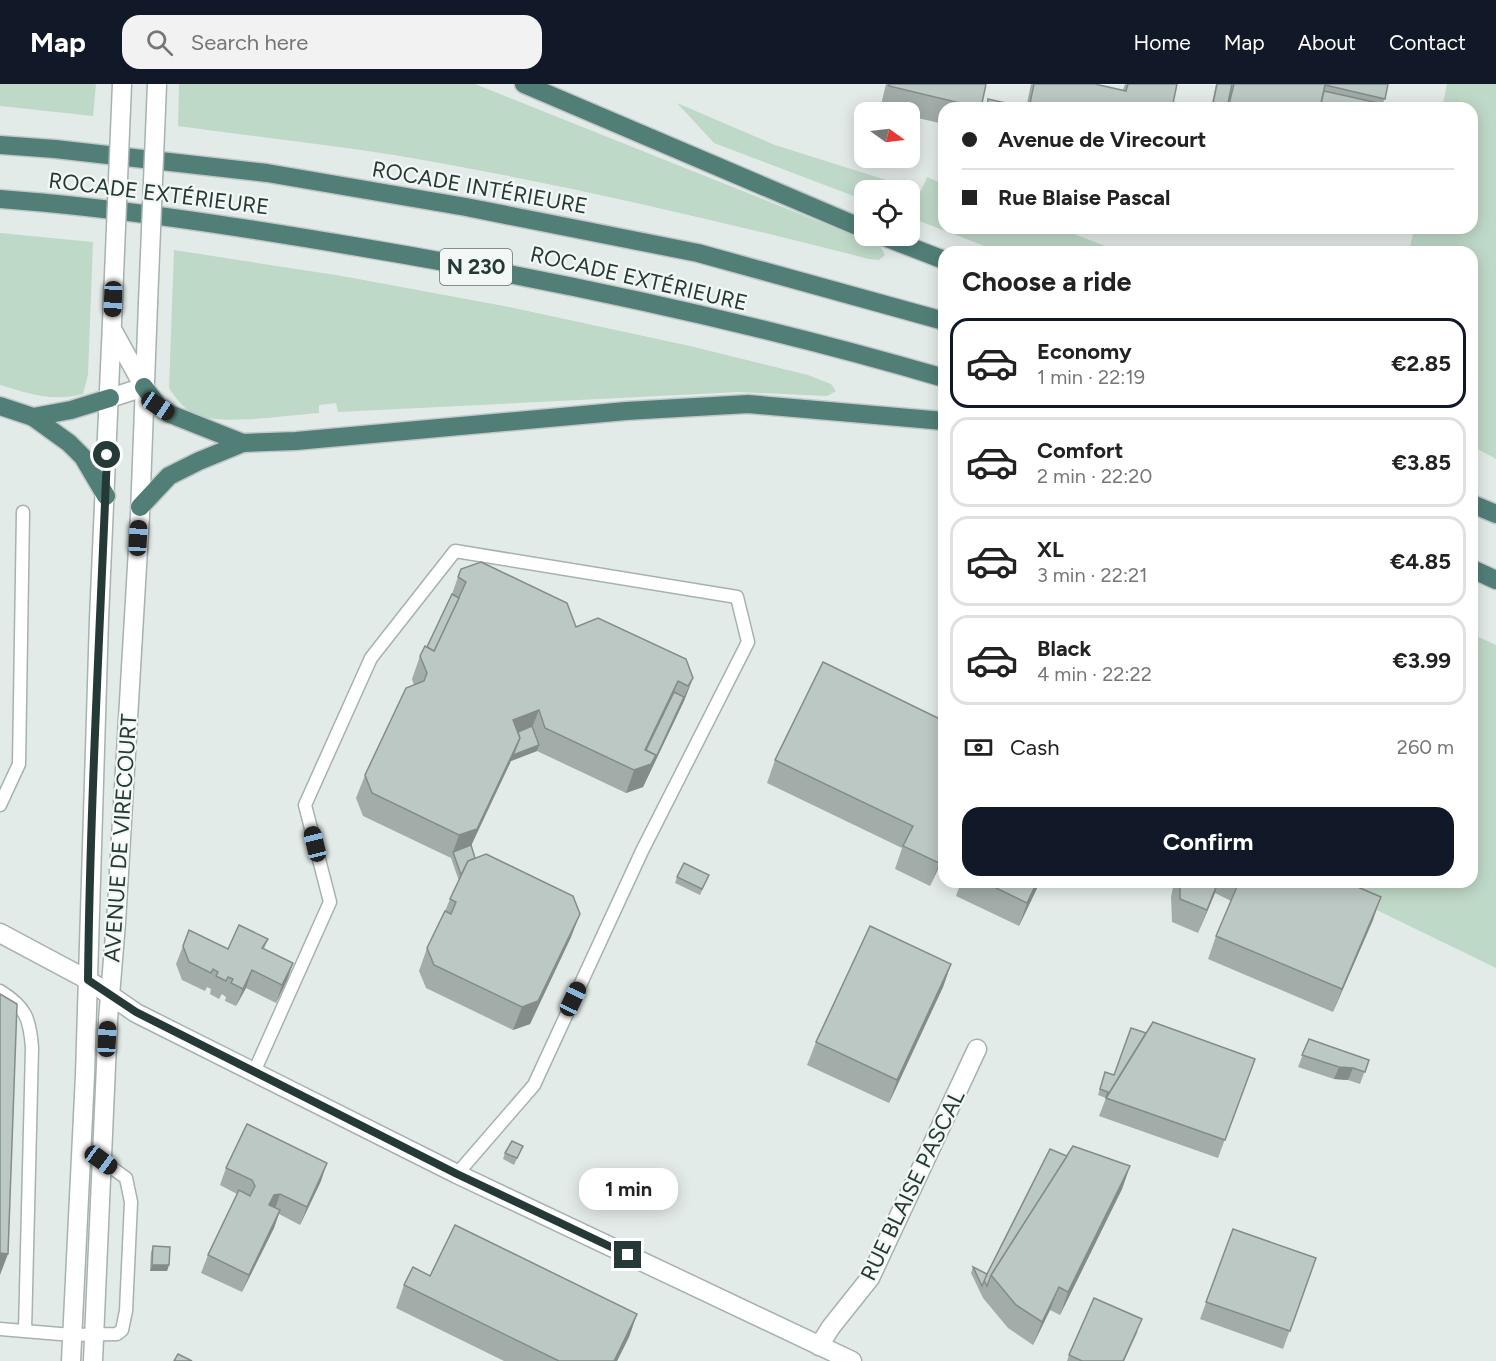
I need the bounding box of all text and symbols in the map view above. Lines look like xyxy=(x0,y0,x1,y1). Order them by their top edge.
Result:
search box xyxy=(122,15,542,69)
text: Map xyxy=(30,25,86,59)
icon: search xyxy=(143,26,176,59)
text: Search here xyxy=(191,29,308,56)
text: Home xyxy=(1134,30,1191,55)
text: Map xyxy=(1224,30,1265,55)
text: About xyxy=(1298,30,1356,55)
text: Contact xyxy=(1389,30,1466,55)
north arrow xyxy=(854,102,920,168)
map controls xyxy=(854,102,920,246)
text: Avenue de Virecourt xyxy=(998,126,1206,153)
street label: ROCADE INTÉRIEURE xyxy=(370,155,590,220)
street label: ROCADE EXTÉRIEURE xyxy=(47,167,271,220)
button: locate xyxy=(854,180,920,246)
text: Rue Blaise Pascal xyxy=(998,184,1170,211)
street label: ROCADE EXTÉRIEURE xyxy=(528,240,750,317)
road number: N 230 xyxy=(440,249,512,285)
text: Choose a ride xyxy=(962,265,1131,298)
car xyxy=(103,281,123,317)
icon: car xyxy=(965,336,1019,390)
text: Economy xyxy=(1037,338,1132,365)
text: €2.85 xyxy=(1391,350,1451,377)
text: 1 min · 22:19 xyxy=(1037,365,1145,389)
car xyxy=(138,388,178,424)
icon: car xyxy=(965,435,1019,489)
text: Comfort xyxy=(1037,437,1123,464)
route start xyxy=(93,441,120,468)
text: €3.85 xyxy=(1392,449,1451,476)
text: 2 min · 22:20 xyxy=(1037,464,1152,488)
car xyxy=(128,520,148,556)
icon: car xyxy=(965,534,1019,588)
text: XL xyxy=(1037,536,1064,563)
text: €4.85 xyxy=(1390,548,1451,575)
text: 3 min · 22:21 xyxy=(1037,563,1147,587)
icon: car xyxy=(965,633,1019,687)
text: Black xyxy=(1037,635,1091,662)
text: €3.99 xyxy=(1393,647,1451,674)
text: 4 min · 22:22 xyxy=(1037,662,1152,686)
street label: AVENUE DE VIRECOURT xyxy=(98,713,143,963)
icon: cash xyxy=(962,731,995,764)
text: Cash xyxy=(1010,734,1060,761)
text: 260 m xyxy=(1397,735,1454,759)
button: Confirm xyxy=(962,807,1454,876)
car xyxy=(302,824,328,864)
car xyxy=(557,979,589,1019)
car xyxy=(97,1021,117,1057)
street label: RUE BLAISE PASCAL xyxy=(855,1085,971,1285)
car xyxy=(81,1142,121,1178)
callout: 1 min xyxy=(578,1168,678,1210)
text: 1 min xyxy=(605,1177,652,1201)
route end xyxy=(614,1241,641,1268)

